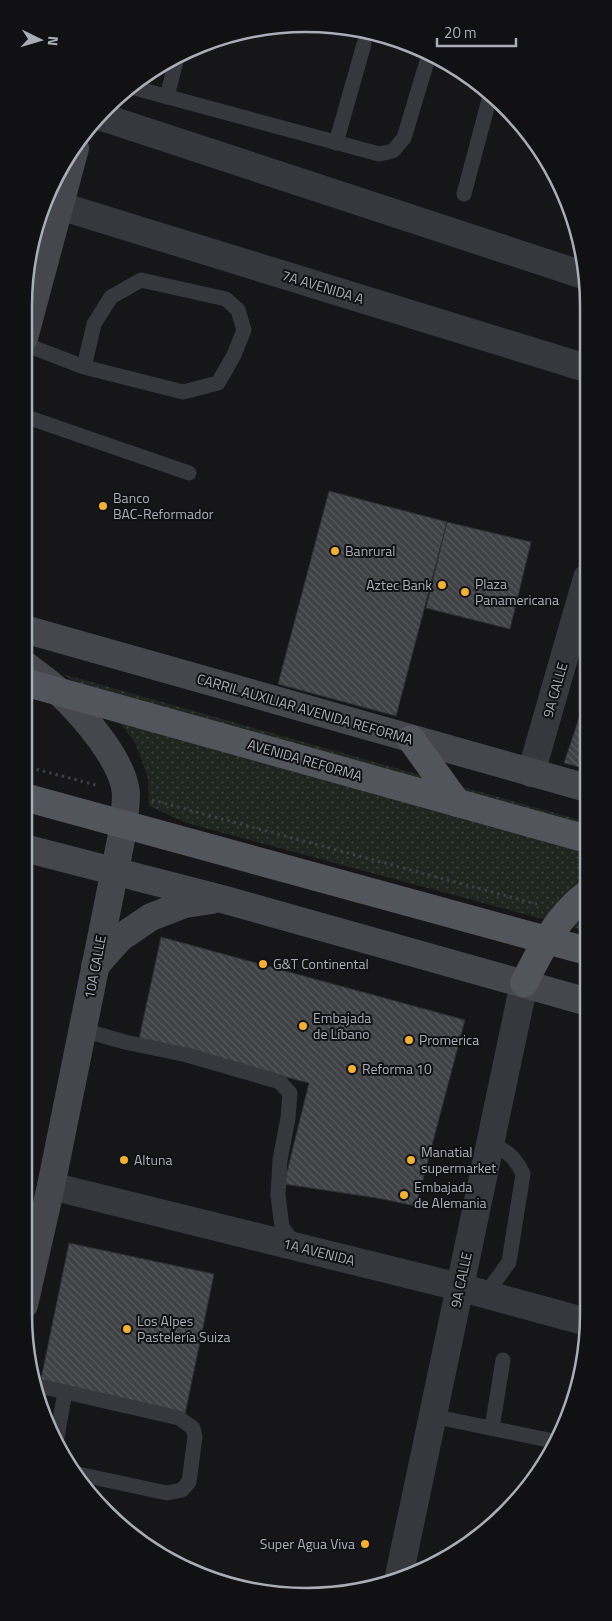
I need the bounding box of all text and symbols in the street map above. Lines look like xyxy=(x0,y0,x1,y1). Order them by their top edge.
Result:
north arrow xyxy=(15,15,65,65)
scale bar xyxy=(437,15,516,47)
text: 20 m xyxy=(444,21,477,44)
text: N xyxy=(43,35,64,47)
street label: 7A AVENIDA A xyxy=(280,264,367,309)
place label: Banco BAC-Reformador xyxy=(113,487,214,524)
marker: Banco BAC-Reformador xyxy=(97,500,109,512)
place label: Banrural xyxy=(345,540,396,561)
marker: Banrural xyxy=(329,545,341,557)
place label: Plaza Panamericana xyxy=(475,573,559,610)
place label: Aztec Bank xyxy=(366,574,432,595)
marker: Aztec Bank xyxy=(436,579,448,591)
marker: Plaza Panamericana xyxy=(459,586,471,598)
street label: 9A CALLE xyxy=(537,660,572,720)
street label: CARRIL AUXILIAR AVENIDA REFORMA xyxy=(195,668,416,750)
street label: AVENIDA REFORMA xyxy=(245,733,366,786)
street label: 10A CALLE xyxy=(78,933,111,1000)
place label: G&T Continental xyxy=(273,953,369,974)
marker: G&T Continental xyxy=(257,958,269,970)
place label: Embajada de Líbano xyxy=(313,1007,371,1044)
marker: Embajada de Líbano xyxy=(297,1020,309,1032)
place label: Promerica xyxy=(419,1029,479,1050)
marker: Promerica xyxy=(403,1034,415,1046)
place label: Reforma 10 xyxy=(362,1058,432,1079)
marker: Reforma 10 xyxy=(346,1063,358,1075)
place label: Manatial supermarket xyxy=(421,1141,496,1178)
place label: Altuna xyxy=(134,1149,172,1170)
marker: Altuna xyxy=(118,1154,130,1166)
marker: Manatial supermarket xyxy=(405,1154,417,1166)
place label: Embajada de Alemania xyxy=(414,1176,487,1213)
marker: Embajada de Alemania xyxy=(398,1189,410,1201)
street label: 1A AVENIDA xyxy=(281,1232,358,1271)
street label: 9A CALLE xyxy=(444,1250,477,1310)
place label: Los Alpes Pastelería Suiza xyxy=(137,1310,231,1347)
marker: Los Alpes Pastelería Suiza xyxy=(121,1323,133,1335)
place label: Super Agua Viva xyxy=(260,1533,355,1554)
marker: Super Agua Viva xyxy=(359,1538,371,1550)

